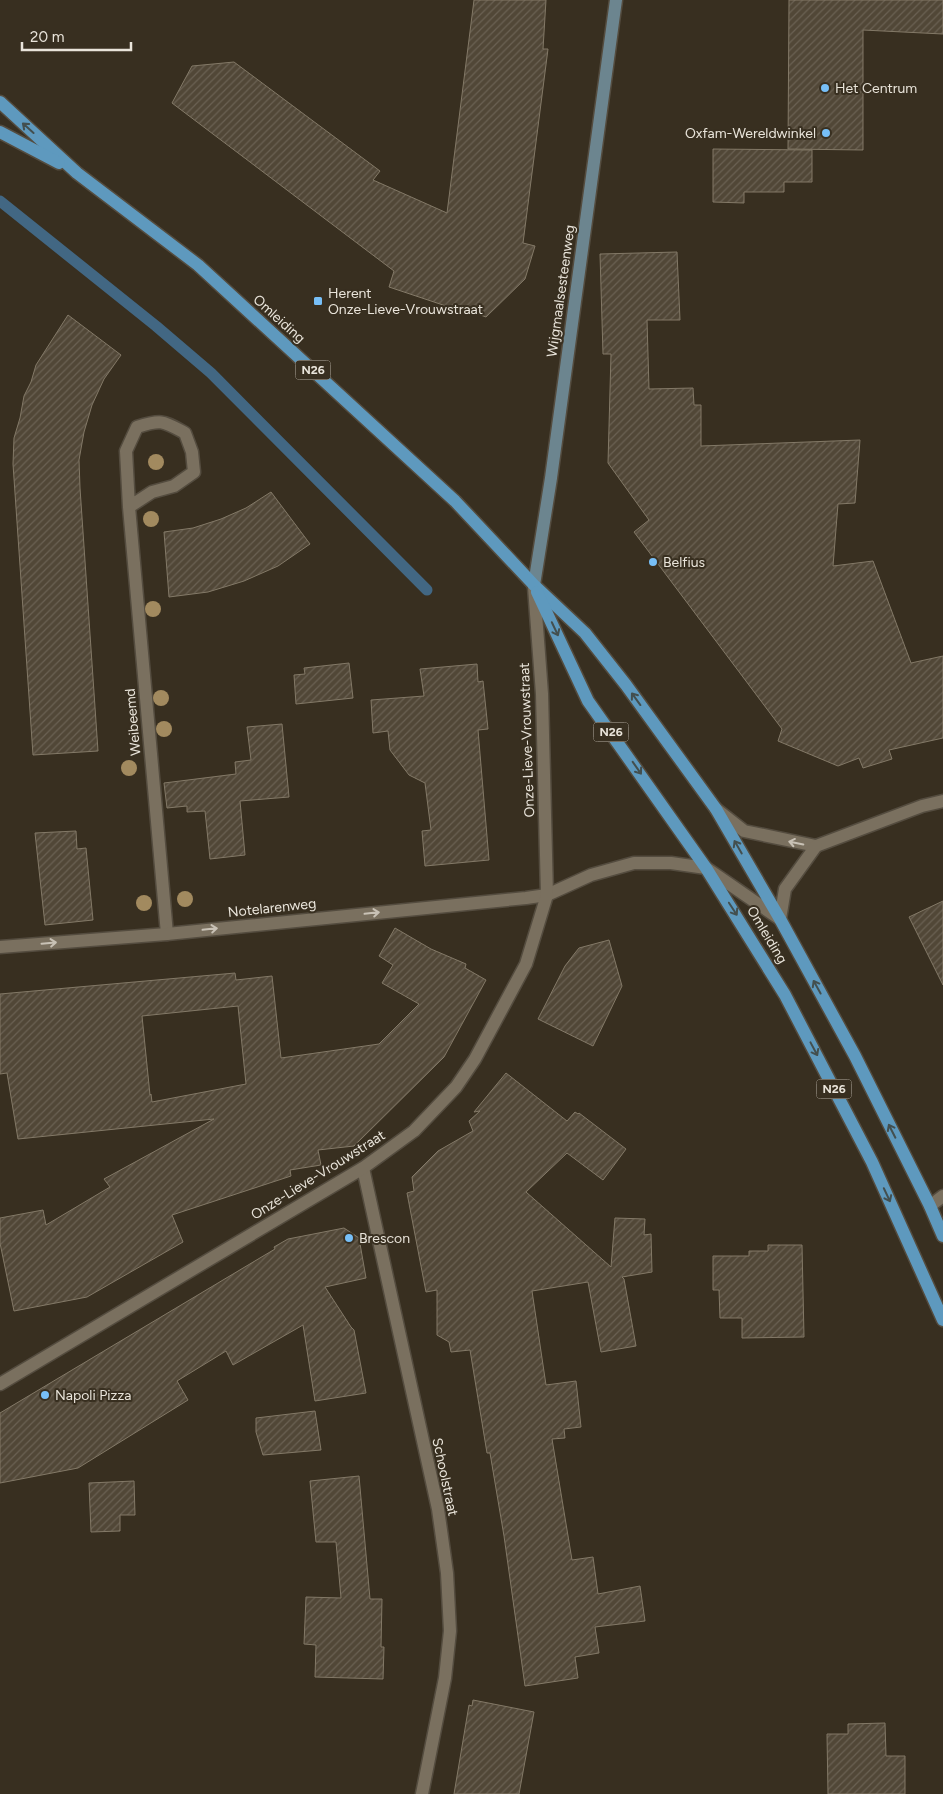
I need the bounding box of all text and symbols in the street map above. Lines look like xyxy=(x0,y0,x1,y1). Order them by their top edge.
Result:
scale bar xyxy=(22,20,131,52)
text: 20 m xyxy=(30,28,64,46)
place label: Het Centrum xyxy=(835,80,917,97)
marker: Het Centrum xyxy=(819,82,831,94)
one-way arrow xyxy=(22,122,35,134)
place label: Oxfam-Wereldwinkel xyxy=(685,125,816,142)
marker: Oxfam-Wereldwinkel xyxy=(820,127,832,139)
street label: Wijgmaalsesteenweg xyxy=(543,224,579,358)
place label: Herent Onze-Lieve-Vrouwstraat xyxy=(328,285,483,318)
street label: Omleiding xyxy=(249,291,309,347)
marker: Herent Onze-Lieve-Vrouwstraat xyxy=(312,295,324,307)
road number: N26 xyxy=(296,360,330,380)
place label: Belfius xyxy=(663,554,705,571)
marker: Belfius xyxy=(647,556,659,568)
one-way arrow xyxy=(550,621,560,636)
street label: Onze-Lieve-Vrouwstraat xyxy=(516,662,538,818)
street label: Weibeemd xyxy=(122,688,144,756)
one-way arrow xyxy=(631,692,641,706)
road number: N26 xyxy=(594,722,628,742)
one-way arrow xyxy=(632,761,642,775)
one-way arrow xyxy=(788,837,804,847)
one-way arrow xyxy=(732,840,742,854)
street label: Notelarenweg xyxy=(227,895,317,921)
one-way arrow xyxy=(728,901,738,915)
street label: Omleiding xyxy=(743,903,791,967)
one-way arrow xyxy=(364,908,380,918)
one-way arrow xyxy=(202,925,218,934)
one-way arrow xyxy=(40,939,56,948)
one-way arrow xyxy=(812,980,822,995)
one-way arrow xyxy=(809,1042,819,1057)
road number: N26 xyxy=(816,1080,852,1098)
one-way arrow xyxy=(887,1124,897,1139)
street label: Onze-Lieve-Vrouwstraat xyxy=(248,1127,388,1223)
one-way arrow xyxy=(882,1187,892,1202)
place label: Brescon xyxy=(359,1230,410,1247)
marker: Brescon xyxy=(343,1232,355,1244)
place label: Napoli Pizza xyxy=(55,1387,131,1404)
marker: Napoli Pizza xyxy=(39,1389,51,1401)
street label: Schoolstraat xyxy=(428,1436,462,1518)

